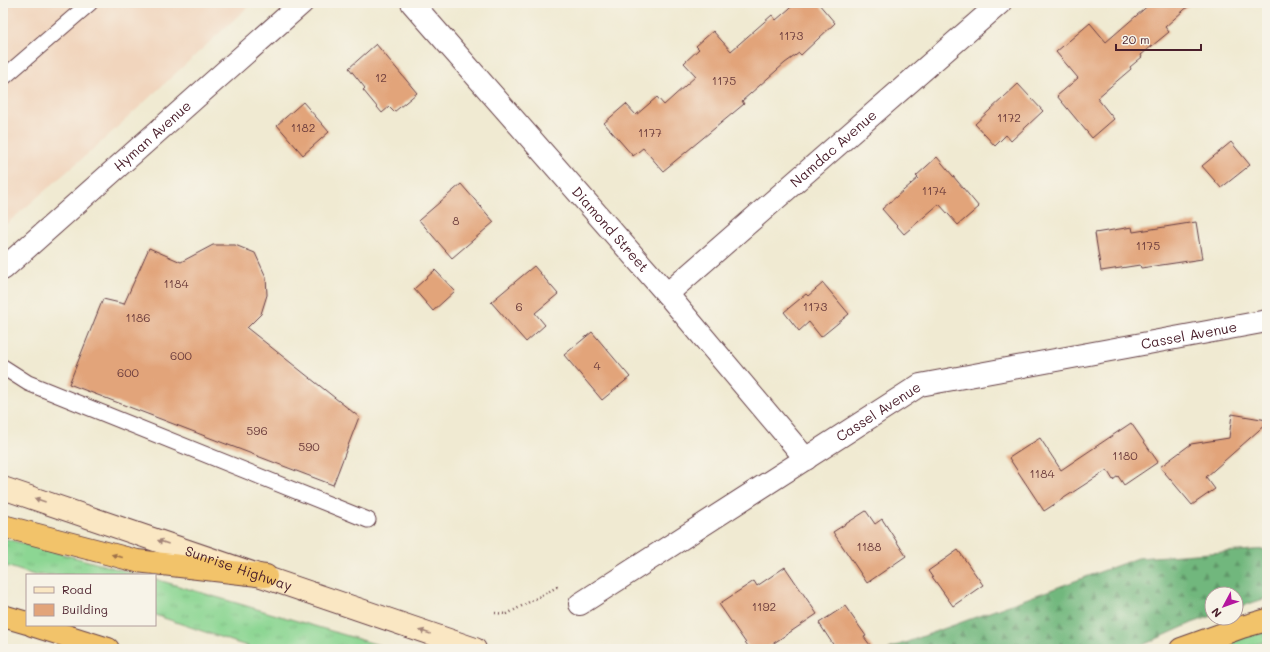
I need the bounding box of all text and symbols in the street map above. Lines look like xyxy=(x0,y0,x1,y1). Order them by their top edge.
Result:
scale bar xyxy=(1116,26,1201,52)
house number: 1173 xyxy=(779,27,803,43)
text: 20 m xyxy=(1122,31,1150,47)
house number: 12 xyxy=(375,69,387,85)
house number: 1175 xyxy=(712,72,736,88)
street label: Hyman Avenue xyxy=(109,96,195,175)
street label: Namdac Avenue xyxy=(786,105,880,191)
house number: 1172 xyxy=(997,109,1021,125)
house number: 1182 xyxy=(291,119,315,135)
house number: 1177 xyxy=(638,124,662,140)
street label: Diamond Street xyxy=(568,182,653,276)
house number: 1174 xyxy=(922,182,946,198)
house number: 8 xyxy=(452,212,460,228)
house number: 1175 xyxy=(1136,237,1160,253)
house number: 1184 xyxy=(163,275,189,291)
house number: 6 xyxy=(515,298,523,314)
house number: 1173 xyxy=(803,298,827,314)
house number: 1186 xyxy=(125,309,151,325)
street label: Cassel Avenue xyxy=(1139,317,1239,353)
house number: 600 xyxy=(170,347,193,363)
house number: 4 xyxy=(593,357,601,373)
house number: 600 xyxy=(117,364,140,380)
street label: Cassel Avenue xyxy=(832,377,924,446)
house number: 596 xyxy=(246,422,268,438)
house number: 590 xyxy=(298,438,320,454)
house number: 1180 xyxy=(1112,447,1138,463)
house number: 1184 xyxy=(1029,465,1055,481)
one-way arrow xyxy=(34,497,46,503)
one-way arrow xyxy=(157,538,169,544)
house number: 1188 xyxy=(856,538,882,554)
street label: Sunrise Highway xyxy=(183,541,295,595)
one-way arrow xyxy=(111,553,123,559)
legend xyxy=(26,574,156,626)
text: Road xyxy=(62,581,92,597)
north arrow xyxy=(1204,586,1244,626)
house number: 1192 xyxy=(752,598,776,614)
text: Building xyxy=(62,601,108,617)
text: N xyxy=(1208,605,1224,621)
one-way arrow xyxy=(418,628,430,634)

